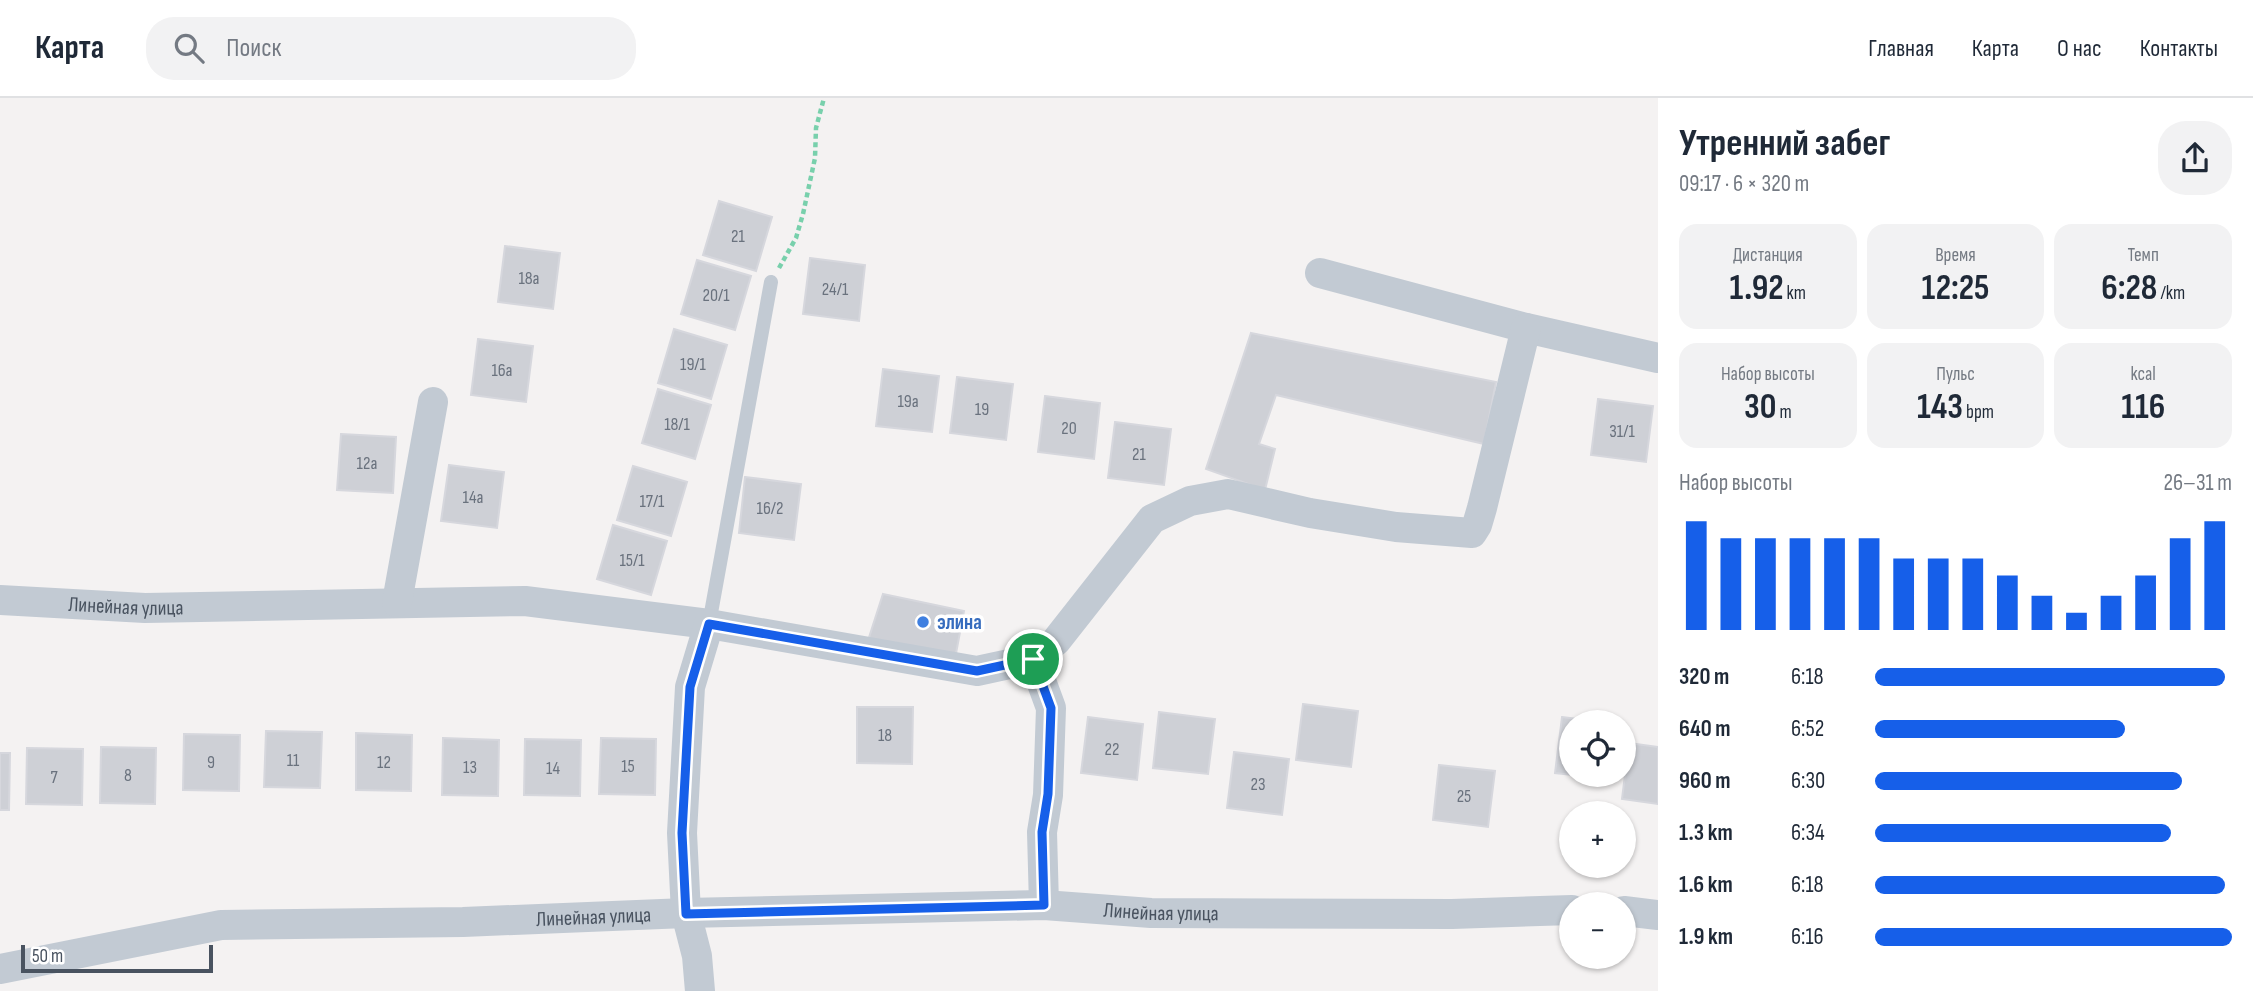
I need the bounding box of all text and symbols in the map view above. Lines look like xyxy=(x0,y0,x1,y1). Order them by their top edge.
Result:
search box xyxy=(146,17,636,80)
text: Карта xyxy=(35,28,104,68)
icon: search xyxy=(170,29,208,67)
text: Поиск xyxy=(226,33,281,64)
text: Главная xyxy=(1868,34,1934,63)
text: Карта xyxy=(1972,34,2019,63)
text: О нас xyxy=(2057,34,2102,63)
text: Контакты xyxy=(2140,34,2218,63)
text: Утренний забег xyxy=(1679,121,1890,166)
button: share xyxy=(2158,121,2232,195)
text: 09:17 · 6 × 320 m xyxy=(1679,170,1809,198)
house number: 21 xyxy=(731,226,746,247)
text: Дистанция xyxy=(1733,244,1803,267)
text: Время xyxy=(1935,244,1976,267)
text: Темп xyxy=(2128,244,2159,267)
text: 1.92 xyxy=(1730,267,1784,310)
text: 12:25 xyxy=(1922,267,1989,310)
text: 6:28 xyxy=(2101,267,2157,310)
house number: 18а xyxy=(518,268,540,289)
house number: 24/1 xyxy=(822,279,849,300)
text: km xyxy=(1784,282,1806,305)
text: /km xyxy=(2157,282,2185,305)
house number: 20/1 xyxy=(703,285,730,306)
house number: 19/1 xyxy=(680,354,707,375)
house number: 16а xyxy=(491,360,513,381)
text: Набор высоты xyxy=(1721,363,1815,386)
text: Пульс xyxy=(1936,363,1975,386)
text: kcal xyxy=(2131,363,2156,386)
text: 30 xyxy=(1744,386,1776,429)
text: 143 xyxy=(1917,386,1963,429)
text: 116 xyxy=(2121,386,2165,429)
house number: 19а xyxy=(897,391,919,412)
house number: 19 xyxy=(975,399,989,420)
text: m xyxy=(1776,401,1792,424)
text: bpm xyxy=(1963,401,1994,424)
house number: 18/1 xyxy=(664,414,691,435)
house number: 20 xyxy=(1061,418,1077,439)
house number: 31/1 xyxy=(1609,421,1636,442)
house number: 21 xyxy=(1132,444,1147,465)
house number: 12а xyxy=(357,453,377,474)
text: Набор высоты xyxy=(1679,469,1792,497)
text: 26–31 m xyxy=(2164,469,2232,497)
house number: 14а xyxy=(463,487,483,508)
house number: 17/1 xyxy=(640,491,665,512)
house number: 16/2 xyxy=(757,498,783,519)
house number: 15/1 xyxy=(619,550,645,571)
street label: Линейная улица xyxy=(68,591,184,621)
place label: элина xyxy=(937,610,982,635)
marker: элина xyxy=(915,614,931,630)
pin xyxy=(1003,629,1063,689)
icon: arrive xyxy=(1014,640,1052,678)
text: 320 m xyxy=(1679,663,1729,691)
text: 6:18 xyxy=(1791,663,1824,691)
map controls xyxy=(1559,710,1636,969)
button: locate xyxy=(1559,710,1636,787)
text: 640 m xyxy=(1679,715,1731,743)
text: 6:52 xyxy=(1791,715,1824,743)
house number: 18 xyxy=(878,725,892,746)
house number: 22 xyxy=(1105,739,1119,760)
house number: 11 xyxy=(287,750,300,771)
house number: 9 xyxy=(207,752,215,773)
house number: 12 xyxy=(377,752,391,773)
house number: 15 xyxy=(621,756,635,777)
house number: 13 xyxy=(463,757,477,778)
house number: 14 xyxy=(546,758,560,779)
house number: 8 xyxy=(124,765,132,786)
house number: 7 xyxy=(50,767,58,788)
text: 960 m xyxy=(1679,767,1731,795)
text: 6:30 xyxy=(1791,767,1825,795)
house number: 23 xyxy=(1251,774,1266,795)
house number: 25 xyxy=(1457,786,1471,807)
button: + xyxy=(1559,801,1636,878)
text: 1.3 km xyxy=(1679,819,1733,847)
text: 6:34 xyxy=(1791,819,1825,847)
text: 1.6 km xyxy=(1679,871,1733,899)
text: 6:18 xyxy=(1791,871,1824,899)
button: − xyxy=(1559,892,1636,969)
street label: Линейная улица xyxy=(1103,897,1219,926)
street label: Линейная улица xyxy=(535,902,652,932)
text: 1.9 km xyxy=(1679,923,1733,951)
text: 6:16 xyxy=(1791,923,1824,951)
scale bar xyxy=(21,942,214,974)
text: 50 m xyxy=(32,945,63,968)

